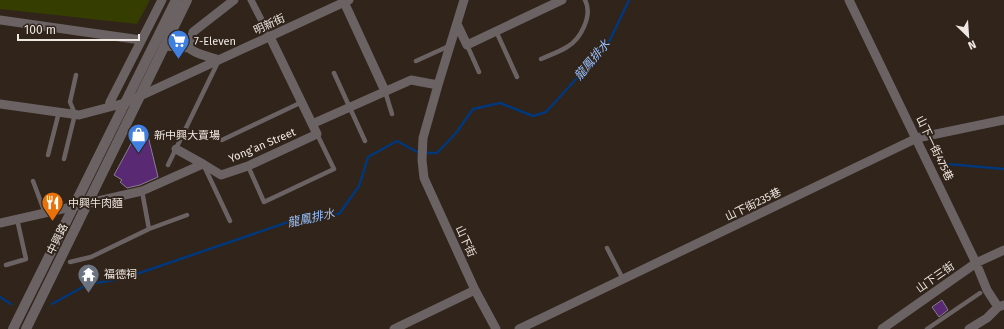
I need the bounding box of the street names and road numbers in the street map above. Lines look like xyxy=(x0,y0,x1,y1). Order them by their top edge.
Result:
street label: 明新街 xyxy=(252,12,287,37)
street label: 山下一街475巷 xyxy=(913,114,956,183)
street label: Yong’an Street xyxy=(227,125,298,165)
street label: 山下街235巷 xyxy=(723,185,783,224)
street label: 中興路 xyxy=(44,222,71,257)
street label: 山下街 xyxy=(453,224,478,259)
street label: 山下三街 xyxy=(914,259,957,295)

